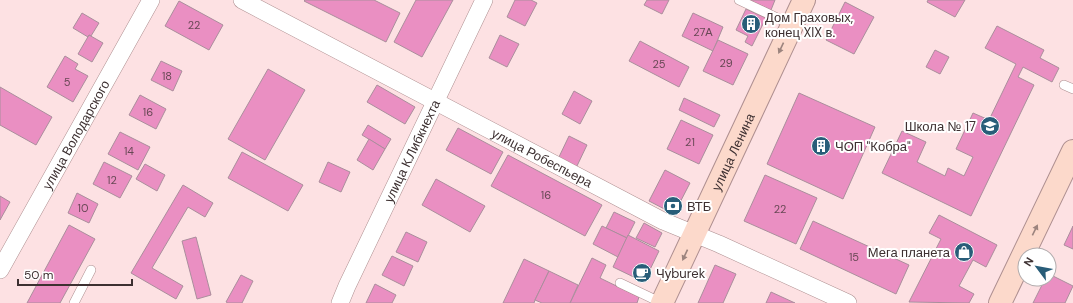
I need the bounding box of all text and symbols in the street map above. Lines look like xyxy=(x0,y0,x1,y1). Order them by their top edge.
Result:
place label: Дом Граховых, конец XIX в. xyxy=(765,9,853,41)
building icon: Дом Граховых, конец XIX в. xyxy=(740,13,762,35)
house number: 22 xyxy=(188,18,200,32)
house number: 27А xyxy=(693,25,713,39)
one-way arrow xyxy=(778,42,784,54)
house number: 29 xyxy=(719,56,733,70)
house number: 25 xyxy=(652,57,666,71)
house number: 18 xyxy=(162,69,172,83)
house number: 5 xyxy=(64,75,71,89)
street label: улица Володарского xyxy=(39,77,114,193)
street label: улица К.Либкнехта xyxy=(380,96,444,205)
house number: 16 xyxy=(143,105,153,119)
street label: улица Ленина xyxy=(708,110,759,194)
school or university icon: Школа № 17 xyxy=(979,115,1001,137)
place label: Школа № 17 xyxy=(905,118,976,135)
street label: улица Робеспьера xyxy=(489,125,596,192)
house number: 21 xyxy=(685,135,695,149)
building icon: ЧОП "Кобра" xyxy=(810,135,832,157)
place label: ЧОП "Кобра" xyxy=(835,138,911,155)
house number: 14 xyxy=(124,144,134,158)
house number: 12 xyxy=(107,173,117,187)
house number: 16 xyxy=(541,188,551,202)
bank icon: ВТБ xyxy=(662,195,684,217)
place label: ВТБ xyxy=(687,198,711,215)
house number: 10 xyxy=(78,201,88,215)
house number: 22 xyxy=(774,202,786,216)
one-way arrow xyxy=(1032,224,1038,236)
shop icon: Мега планета xyxy=(953,241,975,263)
place label: Мега планета xyxy=(868,244,951,261)
north arrow xyxy=(1017,247,1057,287)
one-way arrow xyxy=(682,249,688,260)
house number: 15 xyxy=(849,250,859,264)
text: N xyxy=(1020,255,1037,269)
scale bar xyxy=(18,261,132,287)
cafe icon: Чуburek xyxy=(631,262,653,284)
place label: Чуburek xyxy=(656,265,706,282)
text: 50 m xyxy=(24,267,53,283)

